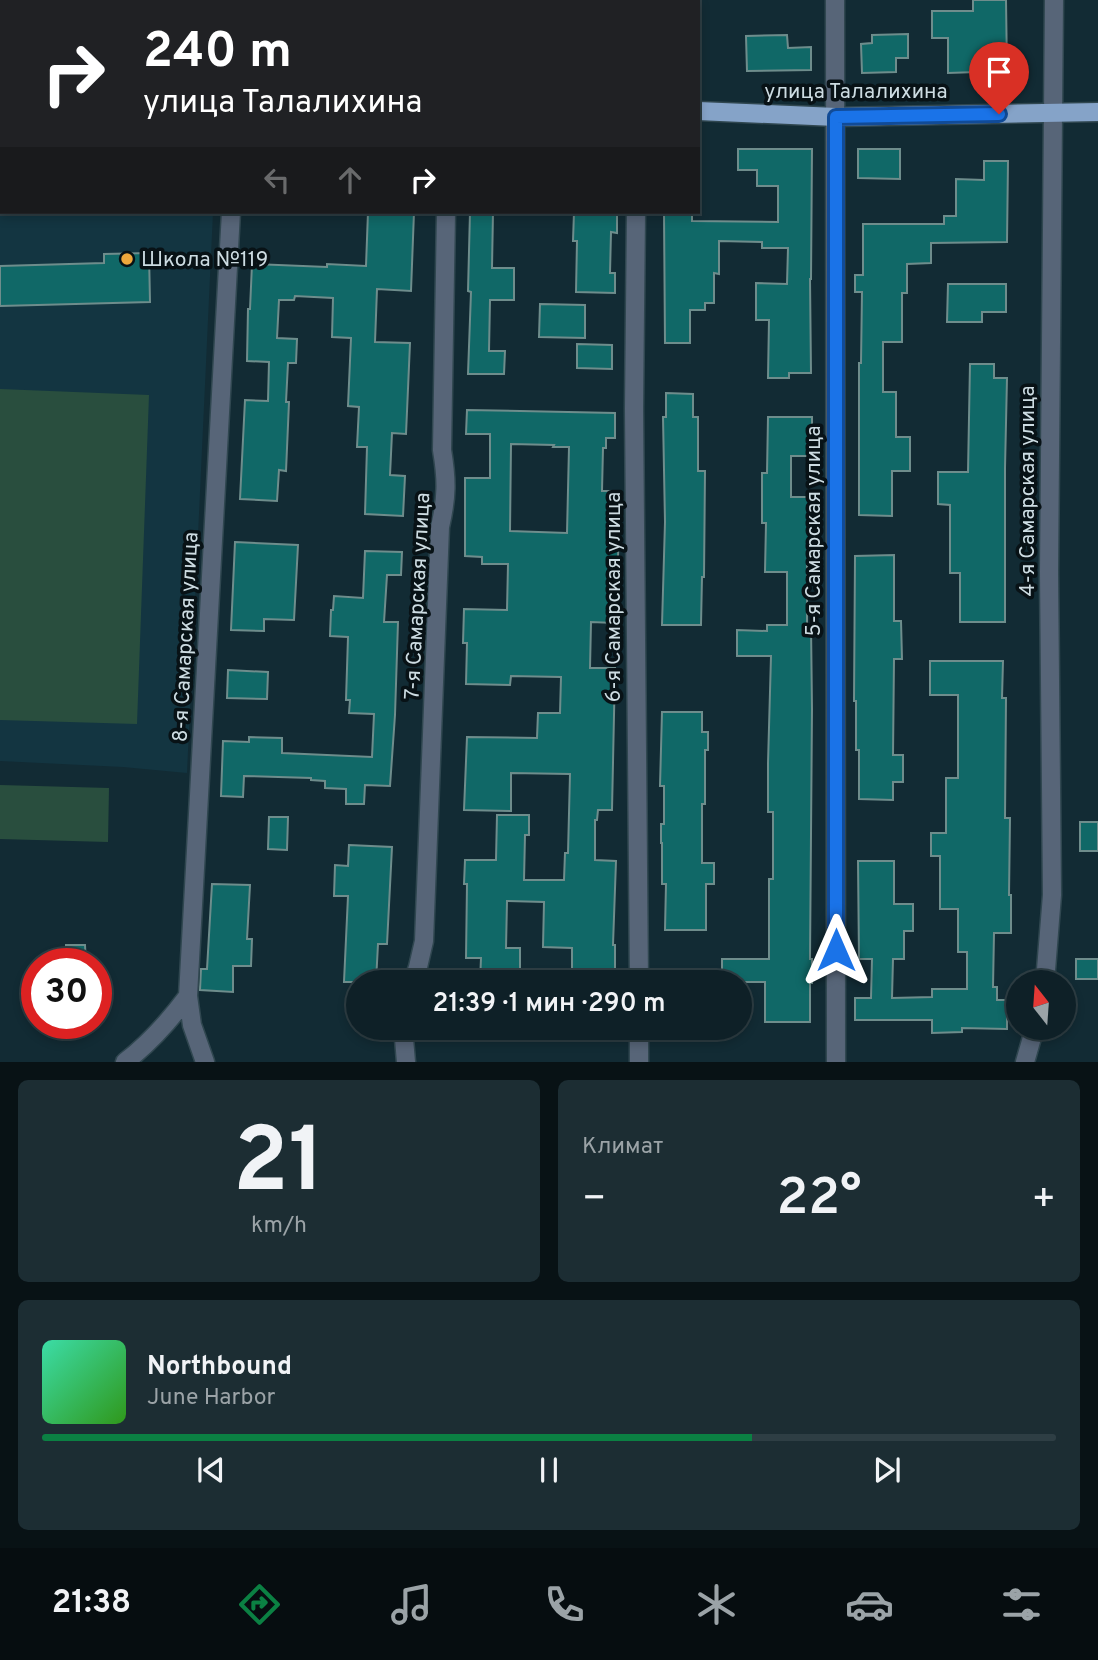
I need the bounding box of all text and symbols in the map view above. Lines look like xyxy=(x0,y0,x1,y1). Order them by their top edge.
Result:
text: 240 m xyxy=(143,23,292,85)
icon: right xyxy=(28,28,119,119)
pin xyxy=(969,42,1029,114)
icon: arrive xyxy=(980,53,1018,91)
street label: улица Талалихина xyxy=(764,79,948,106)
text: улица Талалихина xyxy=(143,84,422,124)
icon: left xyxy=(258,161,296,199)
icon: ahead xyxy=(331,161,369,199)
icon: right xyxy=(404,161,442,199)
place label: Школа №119 xyxy=(141,247,268,274)
marker: Школа №119 xyxy=(119,251,135,267)
street label: 4-я Самарская улица xyxy=(1015,386,1042,596)
street label: 5-я Самарская улица xyxy=(801,426,828,636)
street label: 7-я Самарская улица xyxy=(400,492,437,701)
street label: 6-я Самарская улица xyxy=(601,492,628,702)
street label: 8-я Самарская улица xyxy=(168,531,205,743)
position arrow xyxy=(799,913,873,987)
speed limit sign: 30 xyxy=(21,948,112,1039)
north arrow xyxy=(1006,970,1076,1040)
map controls xyxy=(1006,970,1076,1040)
text: 21:39 · 1 мин · 290 m xyxy=(433,988,666,1021)
text: 21 xyxy=(233,1109,325,1224)
text: Климат xyxy=(582,1133,663,1162)
text: 22° xyxy=(776,1167,862,1233)
text: − xyxy=(582,1176,607,1225)
text: + xyxy=(1031,1176,1056,1225)
text: km/h xyxy=(251,1212,307,1241)
text: Northbound xyxy=(147,1351,292,1384)
text: June Harbor xyxy=(147,1384,275,1413)
icon: previous xyxy=(192,1451,230,1489)
icon: pause xyxy=(530,1451,568,1489)
icon: next xyxy=(868,1451,906,1489)
icon: directions xyxy=(235,1580,284,1629)
icon: music xyxy=(387,1580,436,1629)
icon: phone xyxy=(540,1580,589,1629)
icon: climate xyxy=(692,1580,741,1629)
icon: car xyxy=(845,1580,894,1629)
icon: filters xyxy=(997,1580,1046,1629)
text: 21:38 xyxy=(52,1584,131,1624)

